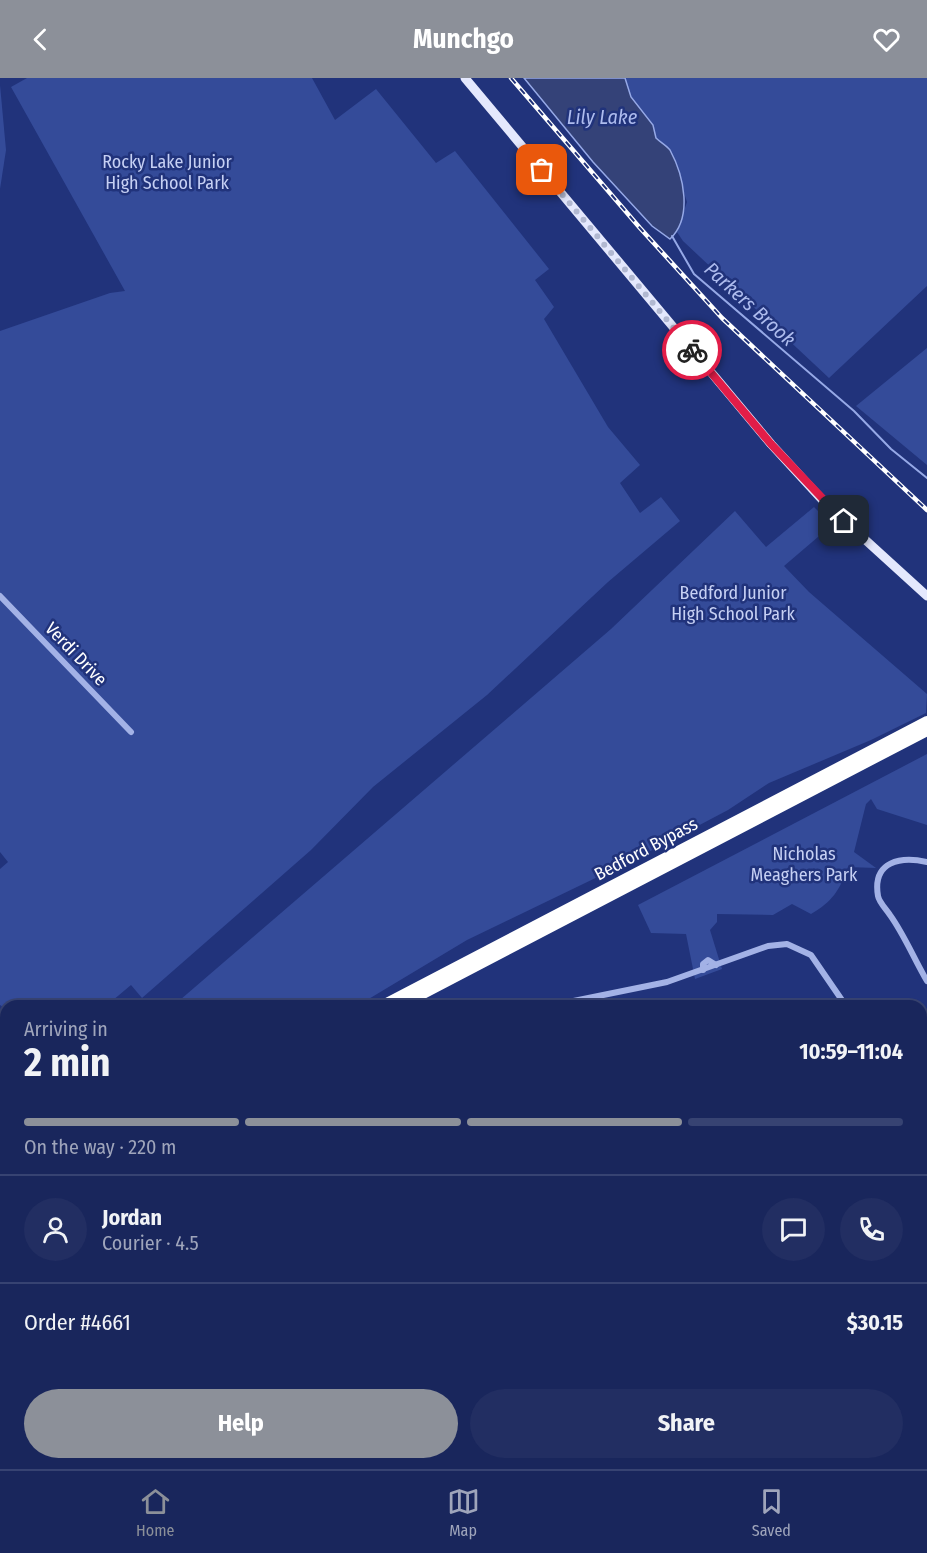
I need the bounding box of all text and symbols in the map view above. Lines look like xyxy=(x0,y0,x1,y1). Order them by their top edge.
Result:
icon: back xyxy=(24,23,57,56)
text: Munchgo xyxy=(413,23,514,55)
icon: heart xyxy=(870,23,903,56)
water label: Lily Lake xyxy=(567,105,638,129)
pin xyxy=(516,144,567,195)
park label: Rocky Lake Junior High School Park xyxy=(102,151,232,194)
icon: bag xyxy=(525,153,558,186)
water label: Parkers Brook xyxy=(700,257,801,351)
courier xyxy=(662,320,722,380)
icon: bike xyxy=(676,334,709,367)
pin xyxy=(818,495,869,546)
icon: home xyxy=(827,504,860,537)
park label: Bedford Junior High School Park xyxy=(671,582,795,625)
street label: Verdi Drive xyxy=(40,618,112,690)
street label: Bedford Bypass xyxy=(591,812,702,885)
park label: Nicholas Meaghers Park xyxy=(751,843,858,886)
text: Arriving in xyxy=(24,1017,108,1041)
text: 10:59–11:04 xyxy=(799,1038,903,1065)
text: 2 min xyxy=(24,1040,110,1086)
text: On the way · 220 m xyxy=(24,1135,177,1159)
button: person xyxy=(24,1198,87,1261)
button: chat xyxy=(762,1198,825,1261)
button: phone xyxy=(840,1198,903,1261)
text: Jordan xyxy=(102,1204,162,1231)
text: Courier · 4.5 xyxy=(102,1231,199,1255)
text: Order #4661 xyxy=(24,1309,131,1336)
text: $30.15 xyxy=(847,1309,903,1336)
button: Help xyxy=(24,1389,458,1458)
button: Share xyxy=(470,1389,903,1458)
tab: Home xyxy=(136,1485,174,1540)
tab: Map xyxy=(447,1485,480,1540)
tab: Saved xyxy=(752,1485,791,1540)

